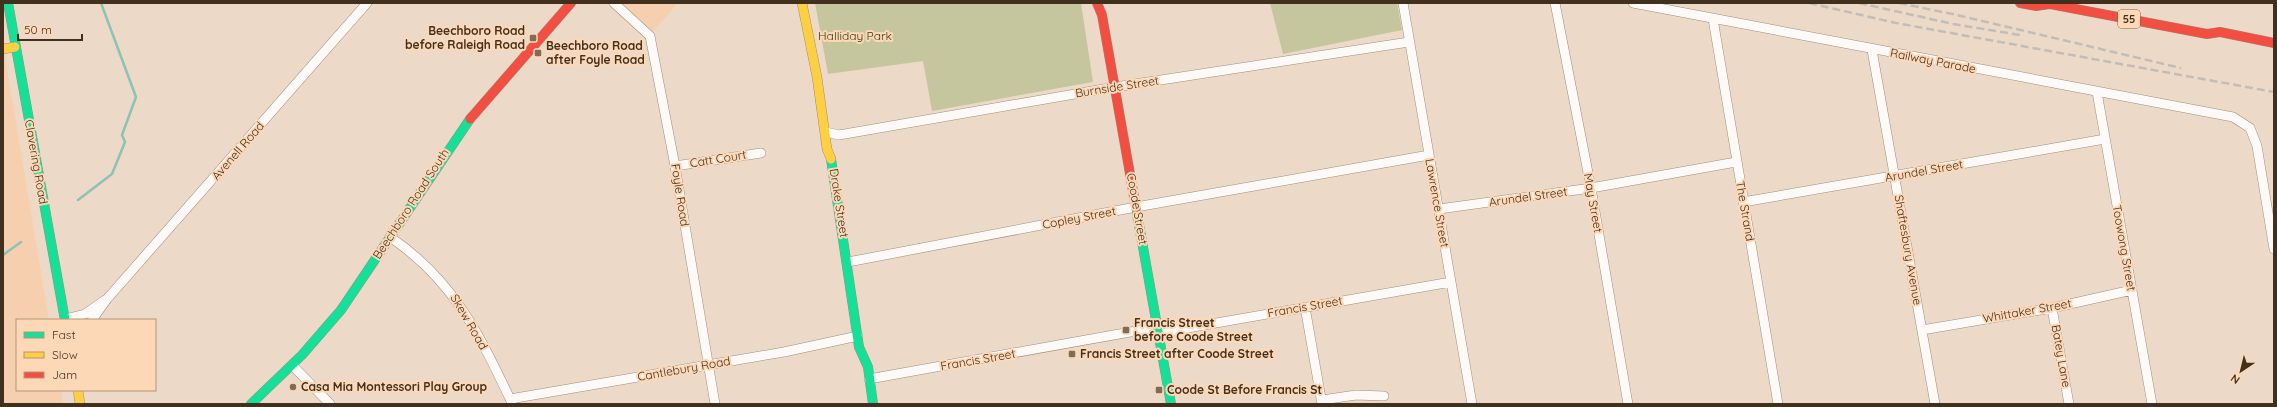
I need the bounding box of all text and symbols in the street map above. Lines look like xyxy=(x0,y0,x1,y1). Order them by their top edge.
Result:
road number: 55 xyxy=(2118,10,2140,28)
scale bar xyxy=(18,16,82,42)
text: 50 m xyxy=(24,22,52,37)
place label: Beechboro Road before Raleigh Road xyxy=(405,23,525,52)
park label: Halliday Park xyxy=(818,28,892,43)
marker: Beechboro Road before Raleigh Road xyxy=(528,33,538,43)
place label: Beechboro Road after Foyle Road xyxy=(546,38,645,67)
street label: Railway Parade xyxy=(1889,45,1977,76)
marker: Beechboro Road after Foyle Road xyxy=(533,48,543,58)
street label: Burnside Street xyxy=(1074,72,1160,101)
street label: Avenell Road xyxy=(208,118,267,183)
street label: Clavering Road xyxy=(22,119,51,205)
street label: Beechboro Road South xyxy=(369,146,452,262)
street label: Catt Court xyxy=(689,147,747,170)
street label: Arundel Street xyxy=(1884,156,1964,185)
street label: Lawrence Street xyxy=(1422,157,1453,248)
street label: Foyle Road xyxy=(668,163,693,227)
street label: Drake Street xyxy=(827,167,852,238)
street label: Coode Street xyxy=(1124,172,1151,246)
street label: May Street xyxy=(1581,172,1606,234)
street label: The Strand xyxy=(1733,180,1758,242)
street label: Arundel Street xyxy=(1488,184,1568,209)
street label: Shaftesbury Avenue xyxy=(1891,194,1926,306)
street label: Copley Street xyxy=(1041,203,1117,232)
street label: Toowong Street xyxy=(2110,204,2139,292)
street label: Skew Road xyxy=(447,291,491,352)
street label: Francis Street xyxy=(1266,293,1344,320)
street label: Whittaker Street xyxy=(1981,295,2073,326)
place label: Francis Street before Coode Street xyxy=(1134,315,1253,344)
legend xyxy=(16,319,156,391)
street label: Batey Lane xyxy=(2049,323,2074,389)
marker: Francis Street before Coode Street xyxy=(1121,325,1131,335)
text: Fast xyxy=(52,327,76,342)
street label: Francis Street xyxy=(939,346,1017,373)
place label: Francis Street after Coode Street xyxy=(1080,346,1274,361)
text: Slow xyxy=(52,347,78,362)
marker: Francis Street after Coode Street xyxy=(1067,349,1077,359)
north arrow xyxy=(2221,351,2261,391)
street label: Cantlebury Road xyxy=(636,353,732,384)
text: Jam xyxy=(52,367,77,382)
text: N xyxy=(2228,371,2243,387)
place label: Casa Mia Montessori Play Group xyxy=(301,379,487,394)
marker: Casa Mia Montessori Play Group xyxy=(288,382,298,392)
place label: Coode St Before Francis St xyxy=(1167,382,1322,397)
marker: Coode St Before Francis St xyxy=(1154,385,1164,395)

